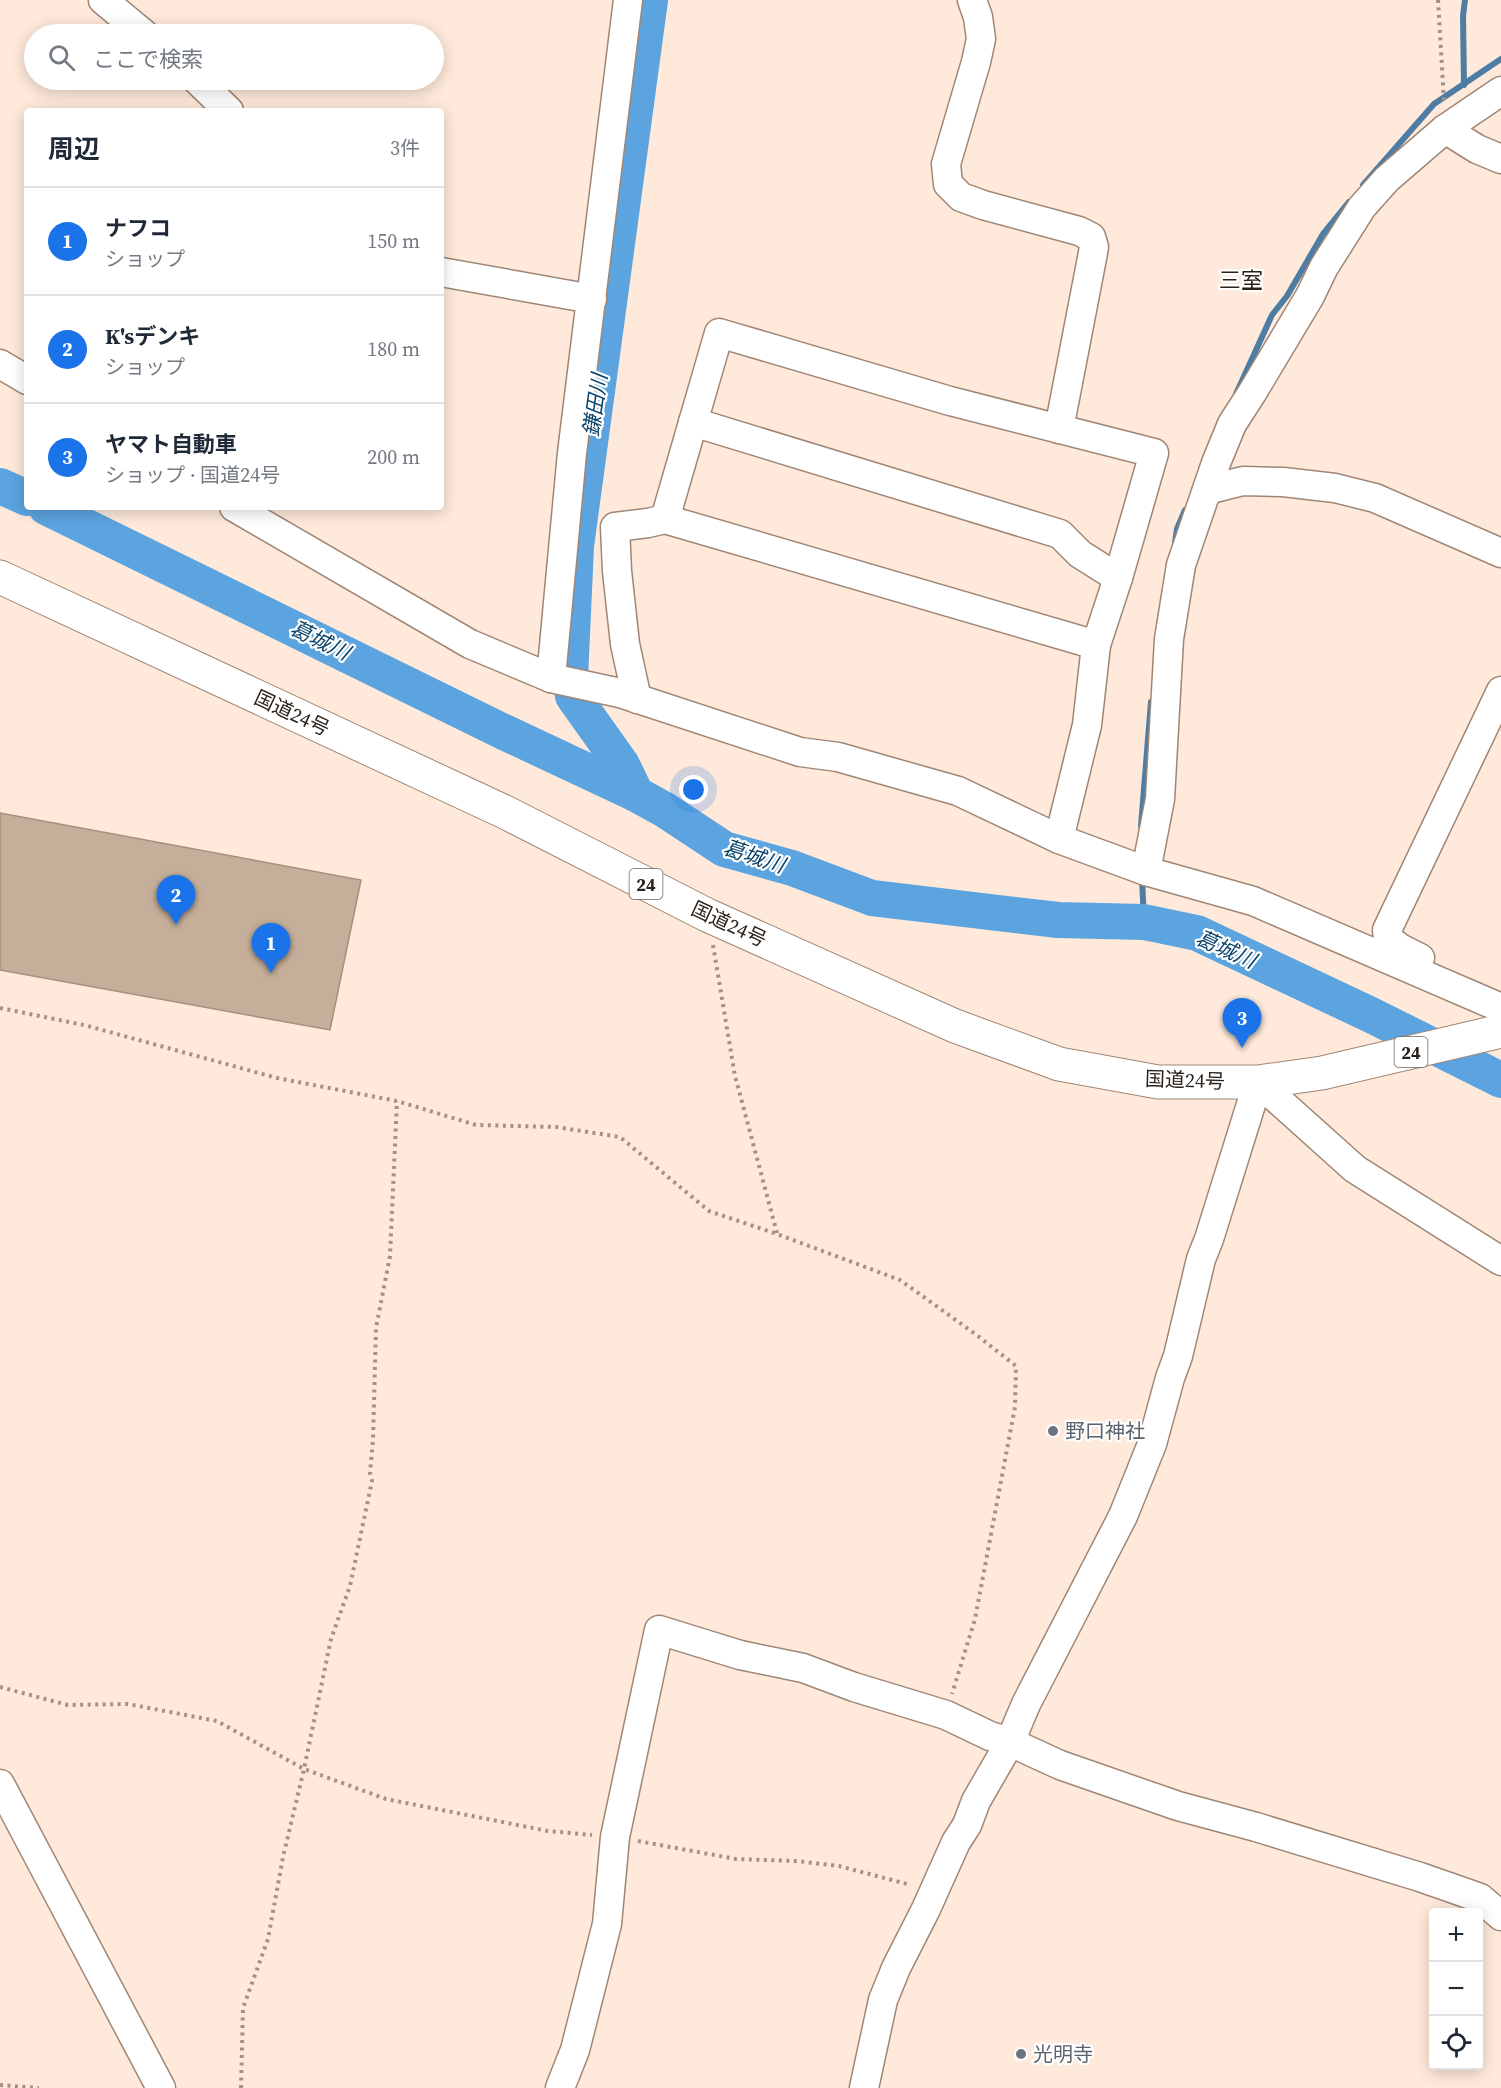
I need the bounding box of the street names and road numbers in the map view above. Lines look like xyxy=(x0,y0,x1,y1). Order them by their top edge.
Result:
street label: 国道24号 xyxy=(250,683,334,743)
road number: 24 xyxy=(630,869,662,899)
street label: 国道24号 xyxy=(687,894,771,954)
road number: 24 xyxy=(1394,1037,1428,1067)
street label: 国道24号 xyxy=(1145,1065,1225,1095)

